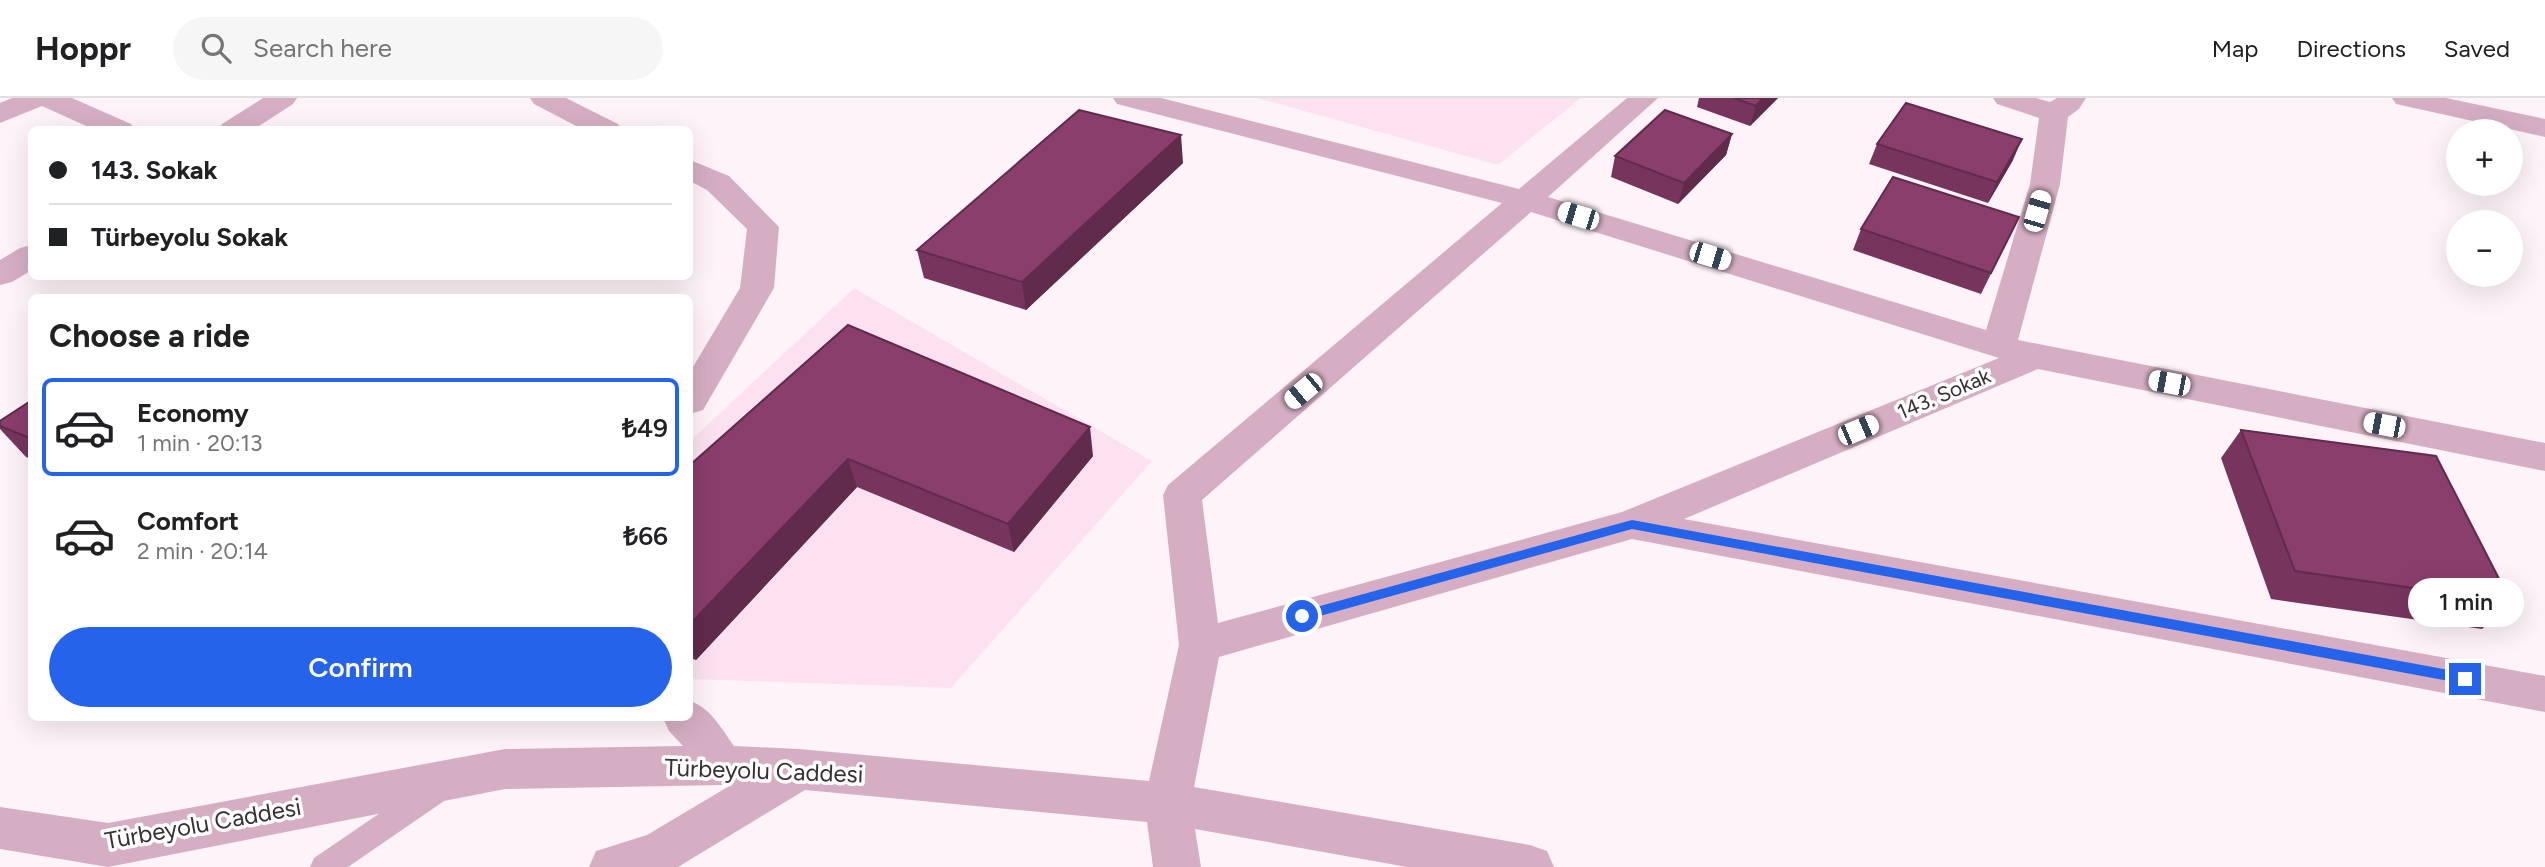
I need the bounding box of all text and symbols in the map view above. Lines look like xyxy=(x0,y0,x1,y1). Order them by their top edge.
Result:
search box xyxy=(173,17,663,80)
text: Hoppr xyxy=(35,29,131,68)
icon: search xyxy=(197,29,235,67)
text: Search here xyxy=(253,32,392,64)
text: Map xyxy=(2212,34,2258,63)
text: Directions xyxy=(2296,34,2406,63)
text: Saved xyxy=(2444,34,2510,63)
map controls xyxy=(2446,119,2523,287)
button: + xyxy=(2446,119,2523,196)
text: 143. Sokak xyxy=(91,154,218,186)
car xyxy=(2022,188,2053,234)
car xyxy=(1555,200,1602,232)
button: − xyxy=(2446,210,2523,287)
text: Türbeyolu Sokak xyxy=(91,221,288,253)
car xyxy=(1687,240,1734,272)
text: Choose a ride xyxy=(49,317,250,355)
street label: 143. Sokak xyxy=(1894,362,1995,424)
car xyxy=(1281,369,1326,413)
car xyxy=(2147,369,2192,397)
icon: car xyxy=(53,396,116,459)
text: Economy xyxy=(137,397,249,429)
car xyxy=(2362,411,2407,439)
text: ₺49 xyxy=(622,412,668,444)
car xyxy=(1835,412,1882,448)
text: 1 min · 20:13 xyxy=(137,429,263,457)
icon: car xyxy=(53,504,116,567)
text: Comfort xyxy=(137,505,239,537)
text: ₺66 xyxy=(623,520,668,552)
text: 2 min · 20:14 xyxy=(137,537,268,565)
callout: 1 min xyxy=(2407,578,2523,626)
text: 1 min xyxy=(2439,588,2493,616)
route start xyxy=(1286,600,1318,632)
button: Confirm xyxy=(49,627,672,707)
route end xyxy=(2449,663,2481,695)
street label: Türbeyolu Caddesi xyxy=(664,753,864,788)
street label: Türbeyolu Caddesi xyxy=(102,792,303,855)

